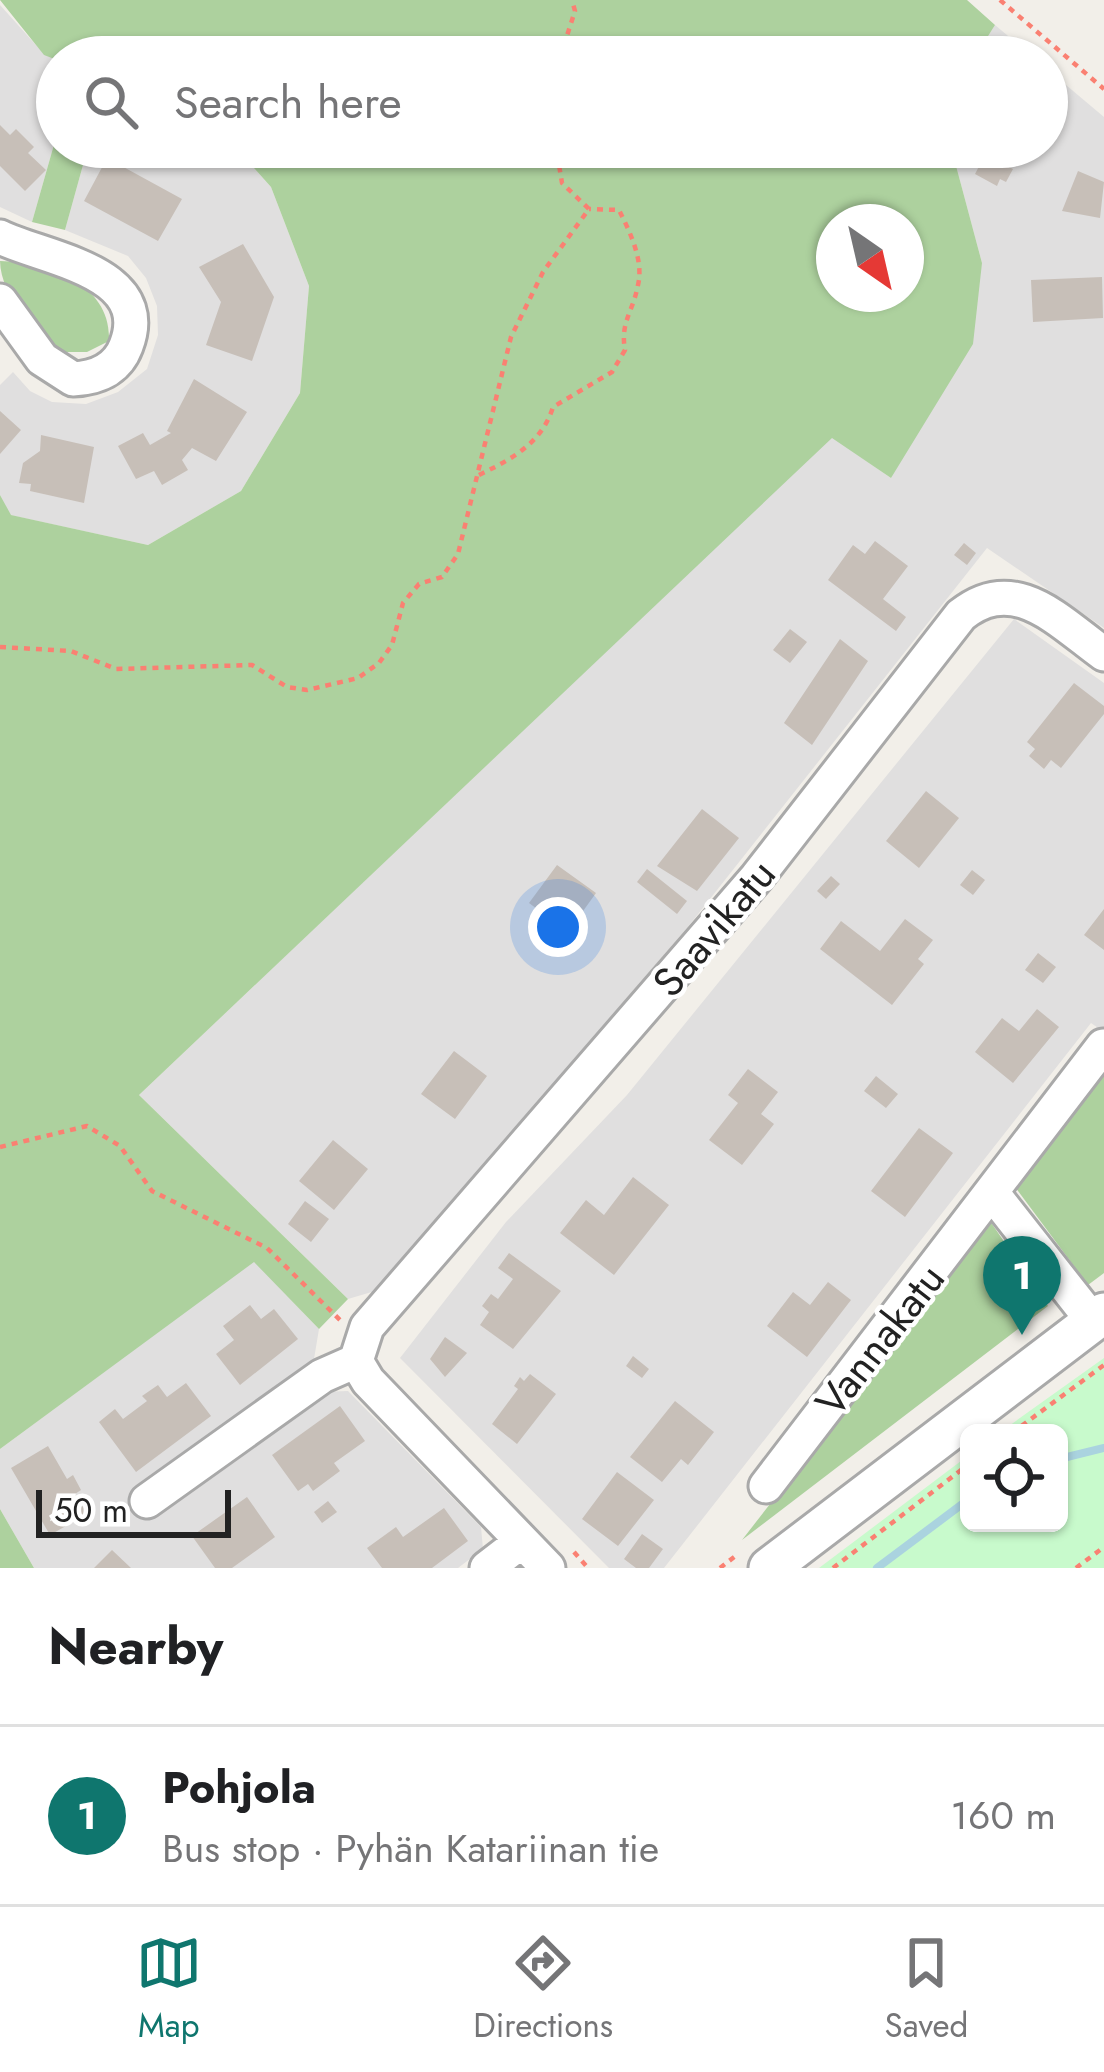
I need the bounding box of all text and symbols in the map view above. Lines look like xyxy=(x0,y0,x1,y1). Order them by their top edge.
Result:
search box xyxy=(36,36,1068,168)
icon: search xyxy=(78,69,144,135)
text: Search here xyxy=(174,70,402,135)
north arrow xyxy=(816,204,924,312)
street label: Saavikatu xyxy=(638,846,790,1010)
your location xyxy=(528,897,588,957)
pin: 1 xyxy=(983,1236,1061,1335)
street label: Vannakatu xyxy=(801,1251,959,1429)
map controls xyxy=(960,1424,1068,1532)
button: locate xyxy=(960,1424,1068,1532)
scale bar xyxy=(36,1484,231,1537)
text: 50 m xyxy=(54,1487,128,1534)
text: Nearby xyxy=(48,1609,223,1683)
text: Pohjola xyxy=(162,1755,316,1820)
text: 1 xyxy=(77,1787,97,1844)
text: 160 m xyxy=(950,1787,1056,1844)
text: Bus stop · Pyhän Katariinan tie xyxy=(162,1820,659,1877)
tab: Map xyxy=(136,1930,202,2049)
tab: Directions xyxy=(473,1930,613,2049)
tab: Saved xyxy=(885,1930,968,2049)

